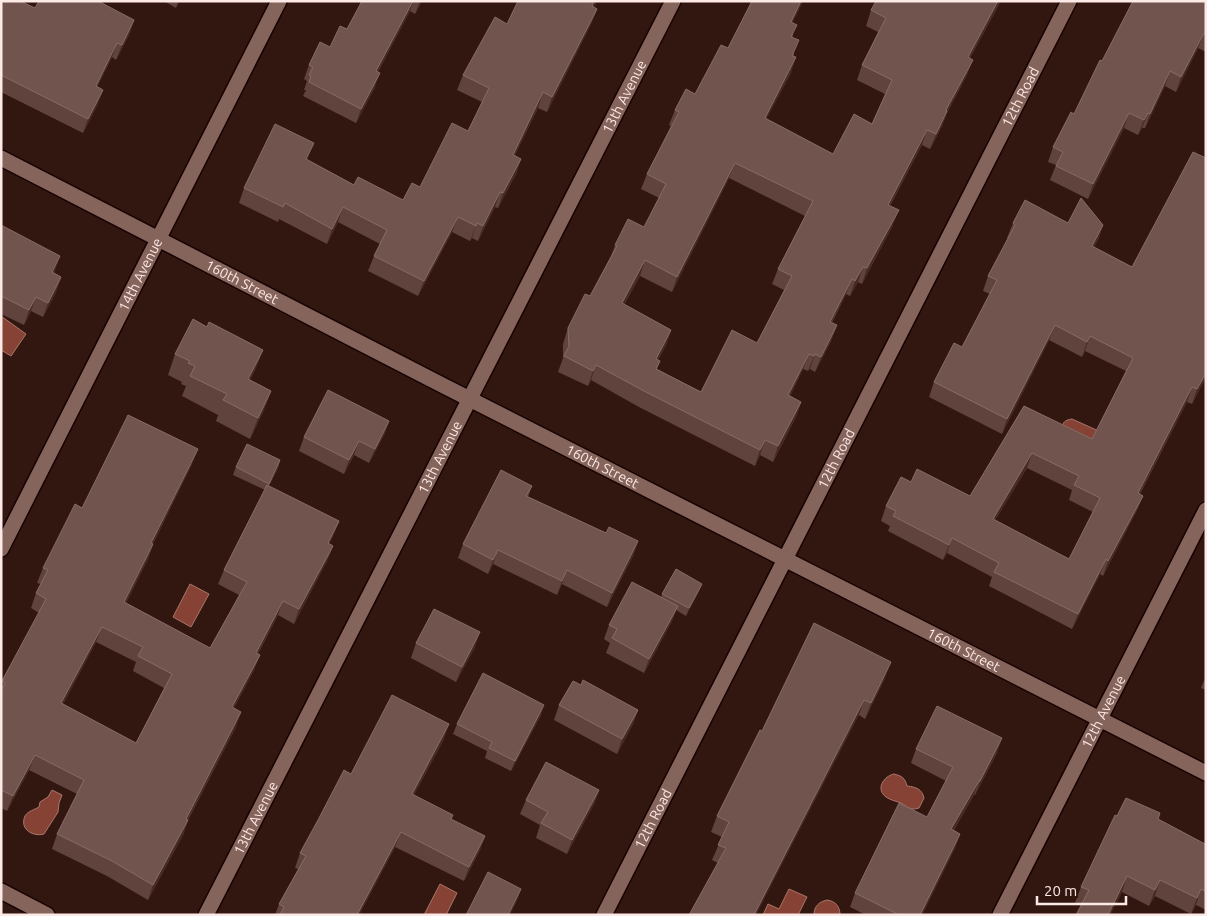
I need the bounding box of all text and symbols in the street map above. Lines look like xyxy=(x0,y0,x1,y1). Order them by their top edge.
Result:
street label: 13th Avenue xyxy=(599,57,649,136)
street label: 12th Road xyxy=(998,64,1042,129)
street label: 14th Avenue xyxy=(115,235,166,314)
street label: 160th Street xyxy=(203,257,281,308)
street label: 13th Avenue xyxy=(415,418,465,496)
street label: 12th Road xyxy=(814,426,858,491)
street label: 160th Street xyxy=(563,441,642,492)
street label: 160th Street xyxy=(924,625,1003,675)
street label: 12th Avenue xyxy=(1078,673,1129,751)
street label: 13th Avenue xyxy=(230,779,281,857)
street label: 12th Road xyxy=(631,786,675,851)
scale bar xyxy=(1037,874,1126,906)
text: 20 m xyxy=(1044,882,1077,899)

